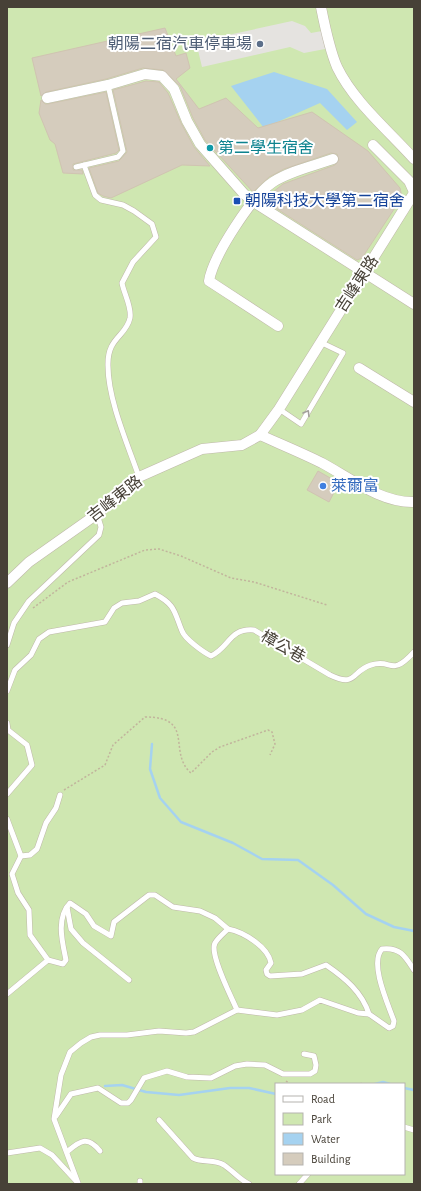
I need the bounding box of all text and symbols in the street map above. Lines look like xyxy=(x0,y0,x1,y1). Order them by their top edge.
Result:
place label: 朝陽二宿汽車停車場 xyxy=(108,35,252,52)
marker: 朝陽二宿汽車停車場 xyxy=(255,39,265,49)
place label: 第二學生宿舍 xyxy=(218,139,314,156)
marker: 第二學生宿舍 xyxy=(205,143,215,153)
place label: 朝陽科技大學第二宿舍 xyxy=(245,192,405,209)
marker: 朝陽科技大學第二宿舍 xyxy=(232,196,242,206)
street label: 吉峰東路 xyxy=(332,252,381,315)
one-way arrow xyxy=(302,410,309,417)
street label: 吉峰東路 xyxy=(84,472,145,525)
place label: 萊爾富 xyxy=(331,477,379,494)
marker: 萊爾富 xyxy=(318,481,328,491)
street label: 樟公巷 xyxy=(258,627,308,666)
legend xyxy=(275,1083,405,1175)
text: Road xyxy=(311,1093,335,1105)
text: Park xyxy=(311,1113,332,1125)
text: Water xyxy=(311,1133,340,1145)
text: Building xyxy=(311,1153,351,1165)

